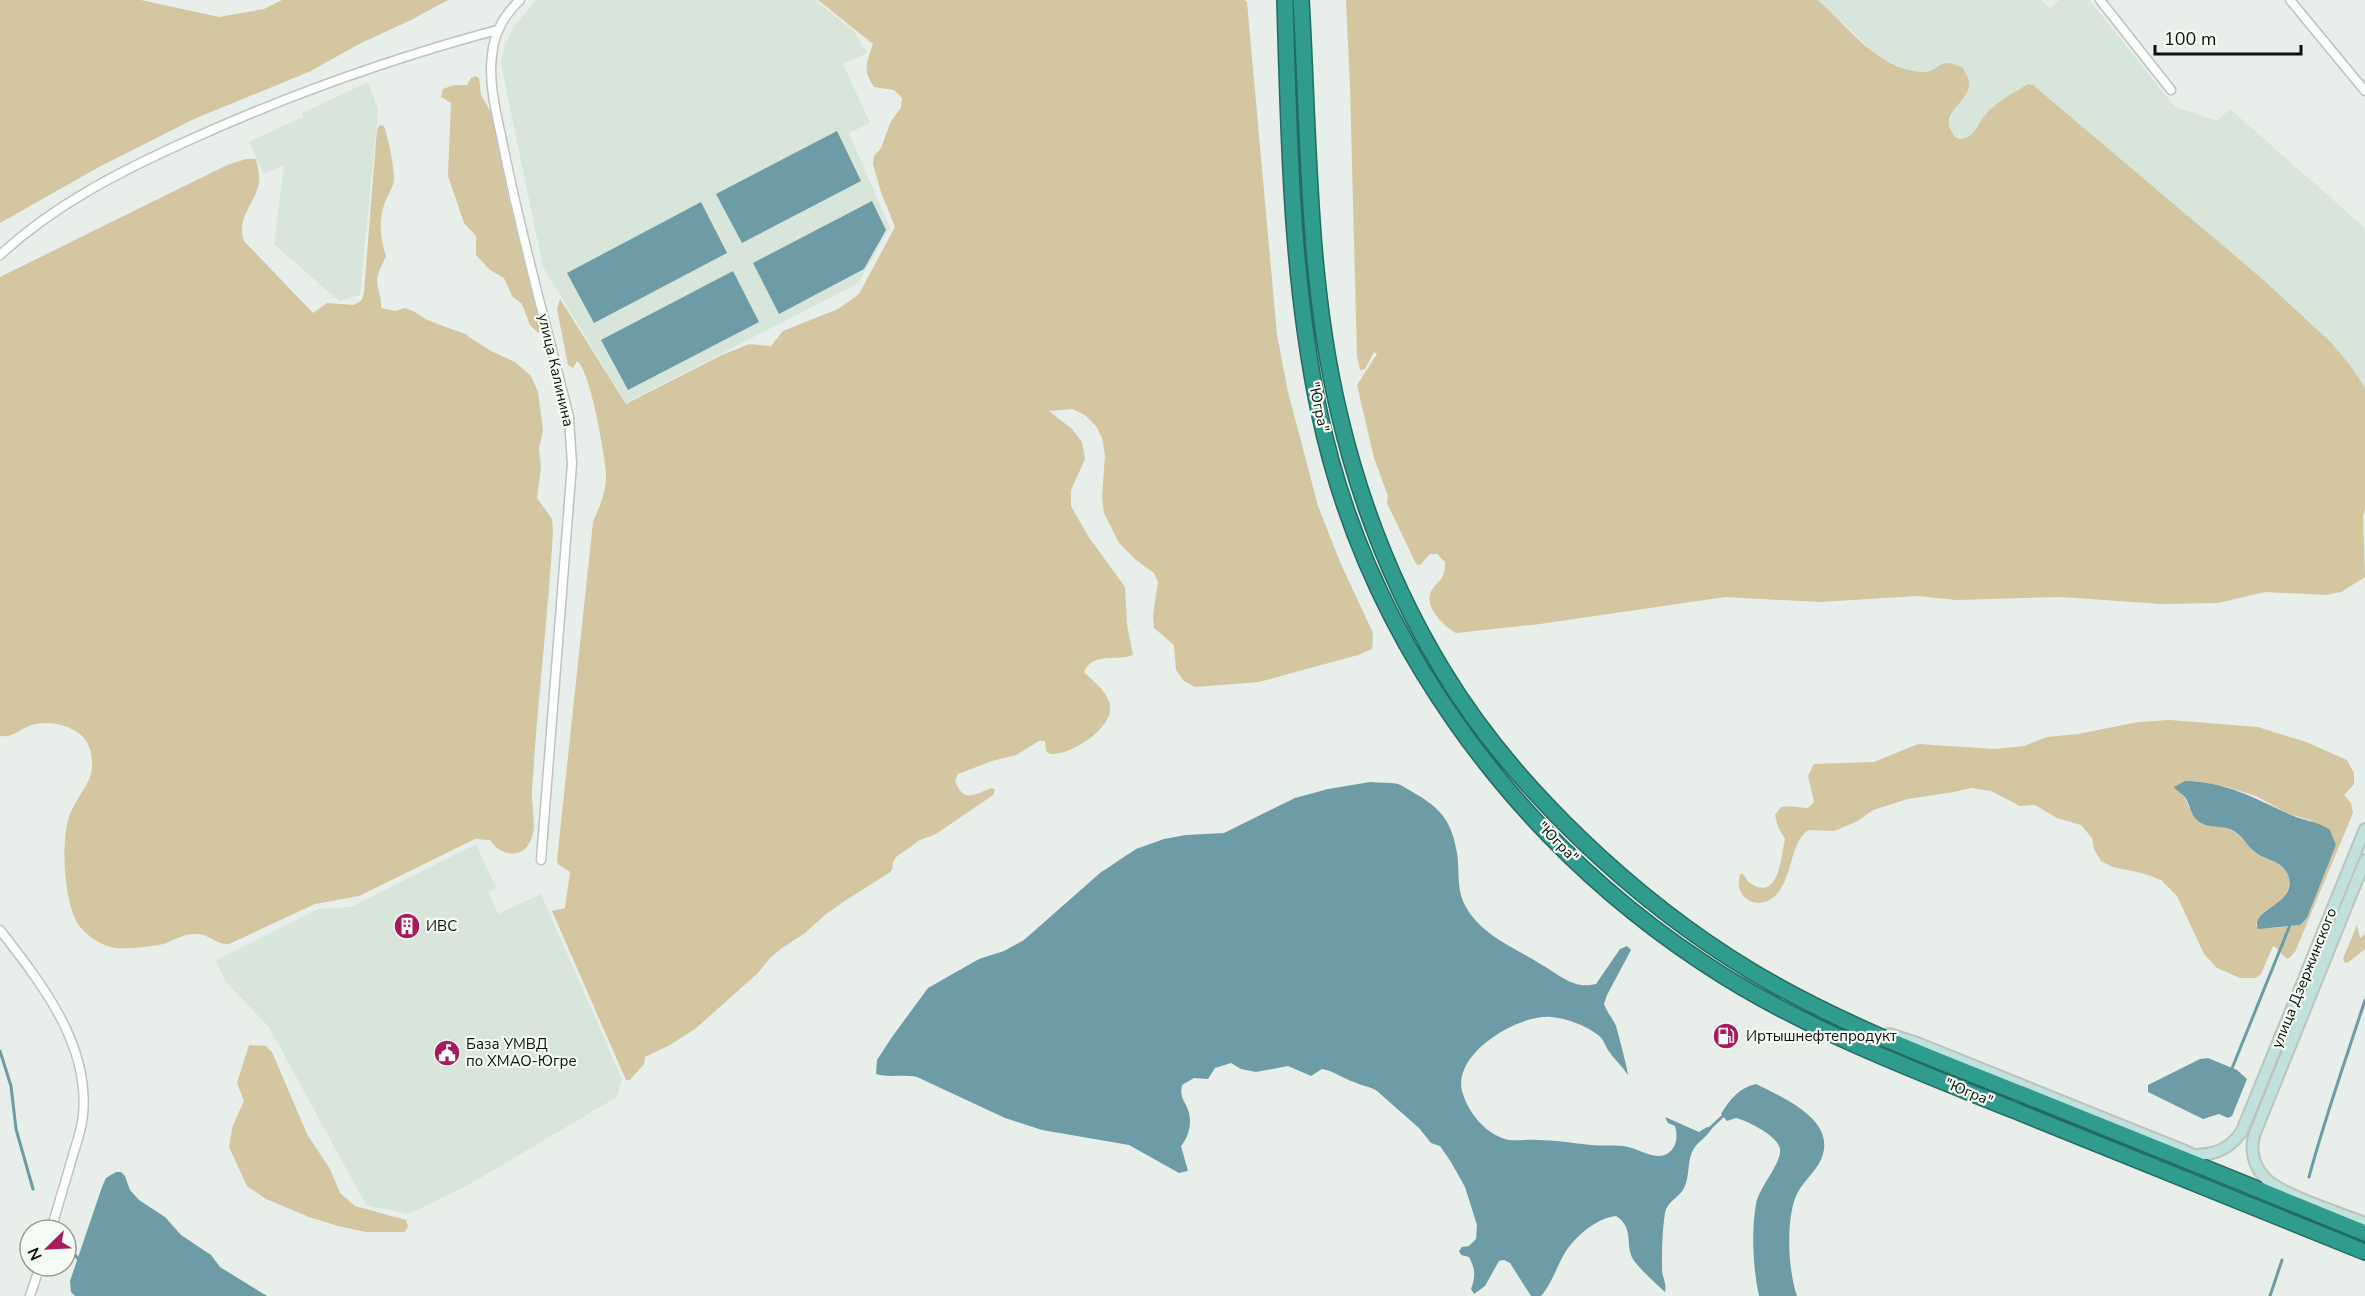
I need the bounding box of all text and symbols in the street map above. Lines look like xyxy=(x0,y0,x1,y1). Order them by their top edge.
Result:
scale bar xyxy=(2155,18,2300,56)
text: 100 m xyxy=(2164,27,2216,51)
street label: улица Калинина xyxy=(533,312,579,428)
street label: "Югра" xyxy=(1304,380,1334,434)
street label: "Югра" xyxy=(1533,817,1583,867)
street label: улица Дзержинского xyxy=(2267,905,2341,1051)
building icon: ИВС xyxy=(392,911,422,941)
place label: ИВС xyxy=(426,916,457,936)
fuel station icon: Иртышнефтепродукт xyxy=(1711,1021,1741,1051)
place label: Иртышнефтепродукт xyxy=(1746,1026,1897,1046)
place label: База УМВД по ХМАО-Югре xyxy=(466,1034,577,1071)
public building icon: База УМВД по ХМАО-Югре xyxy=(432,1038,462,1068)
street label: "Югра" xyxy=(1942,1073,1996,1111)
north arrow xyxy=(18,1218,78,1278)
text: N xyxy=(23,1244,48,1264)

